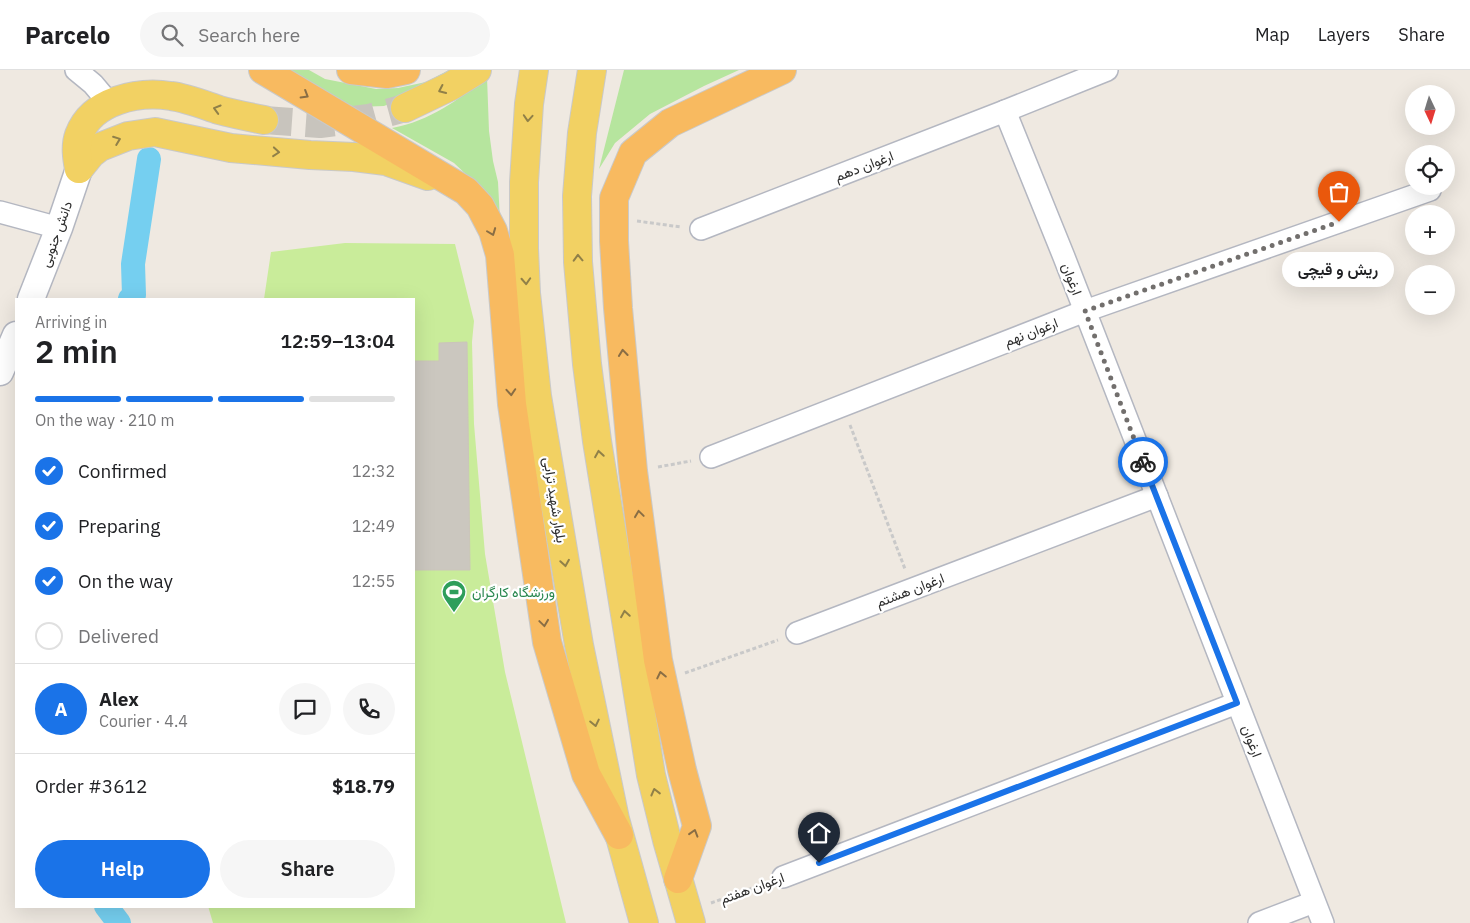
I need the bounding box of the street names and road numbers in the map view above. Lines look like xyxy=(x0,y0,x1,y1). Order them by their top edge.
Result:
street label: ارغوان دهم xyxy=(832,147,896,185)
street label: دانش جنوبی xyxy=(36,198,76,270)
street label: ارغوان xyxy=(1058,260,1086,298)
street label: ارغوان نهم xyxy=(1001,314,1061,350)
street label: بلوار شهید ترابی xyxy=(539,456,571,544)
street label: ارغوان هشتم xyxy=(873,569,947,611)
street label: ارغوان xyxy=(1238,722,1266,760)
street label: ارغوان هفتم xyxy=(717,868,787,908)

